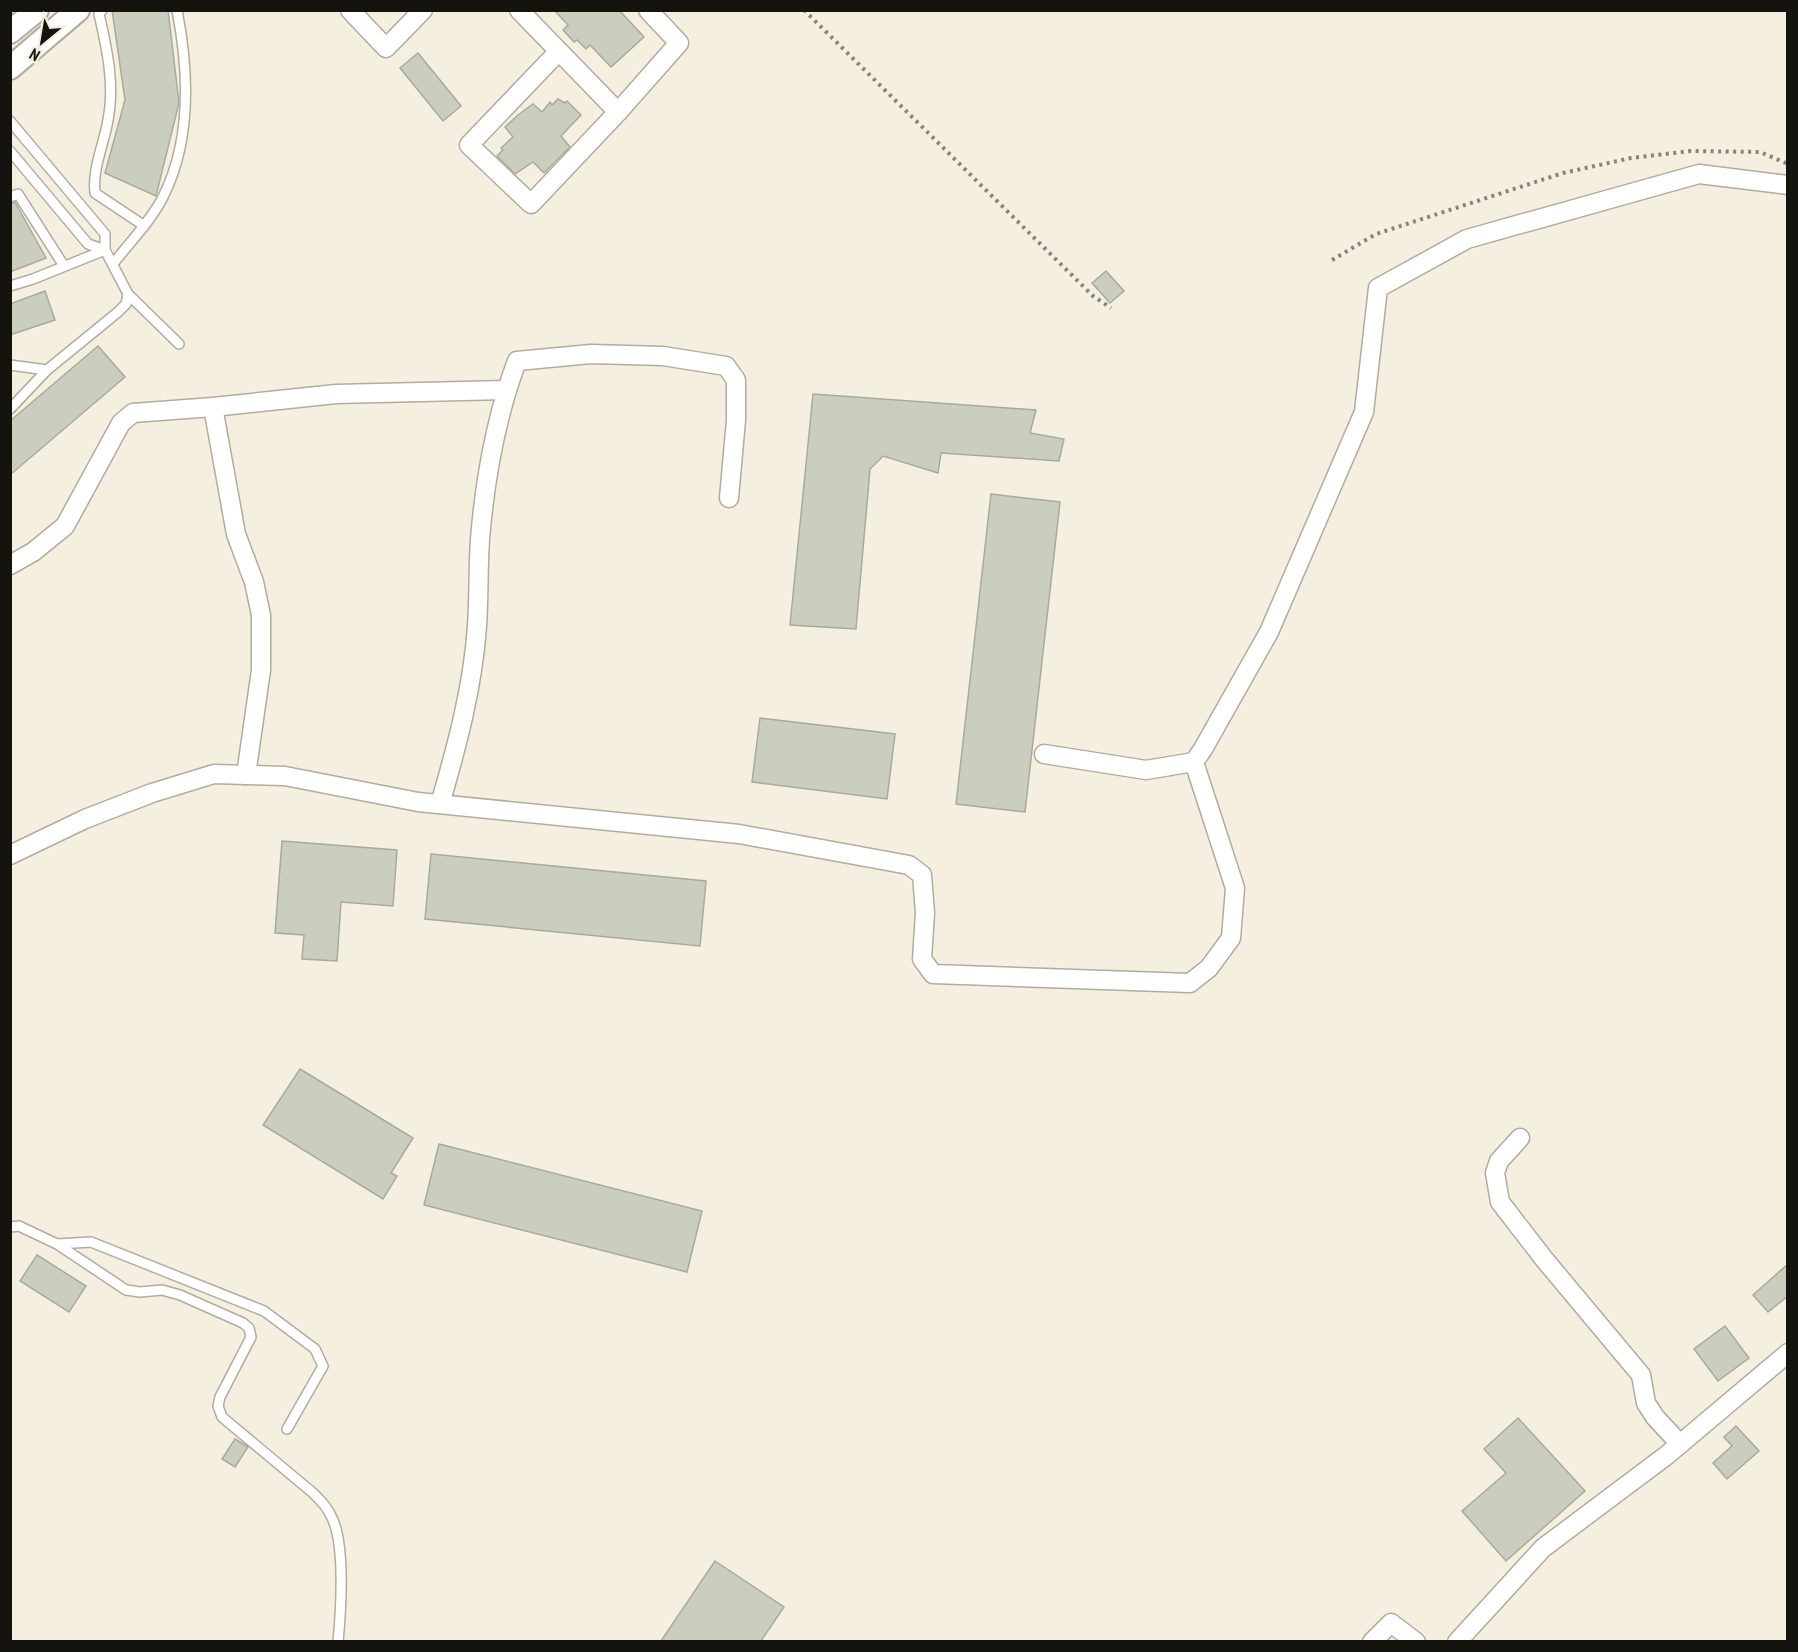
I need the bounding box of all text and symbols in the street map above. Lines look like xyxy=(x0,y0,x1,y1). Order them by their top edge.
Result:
north arrow xyxy=(12,12,72,72)
text: N xyxy=(26,44,43,66)

